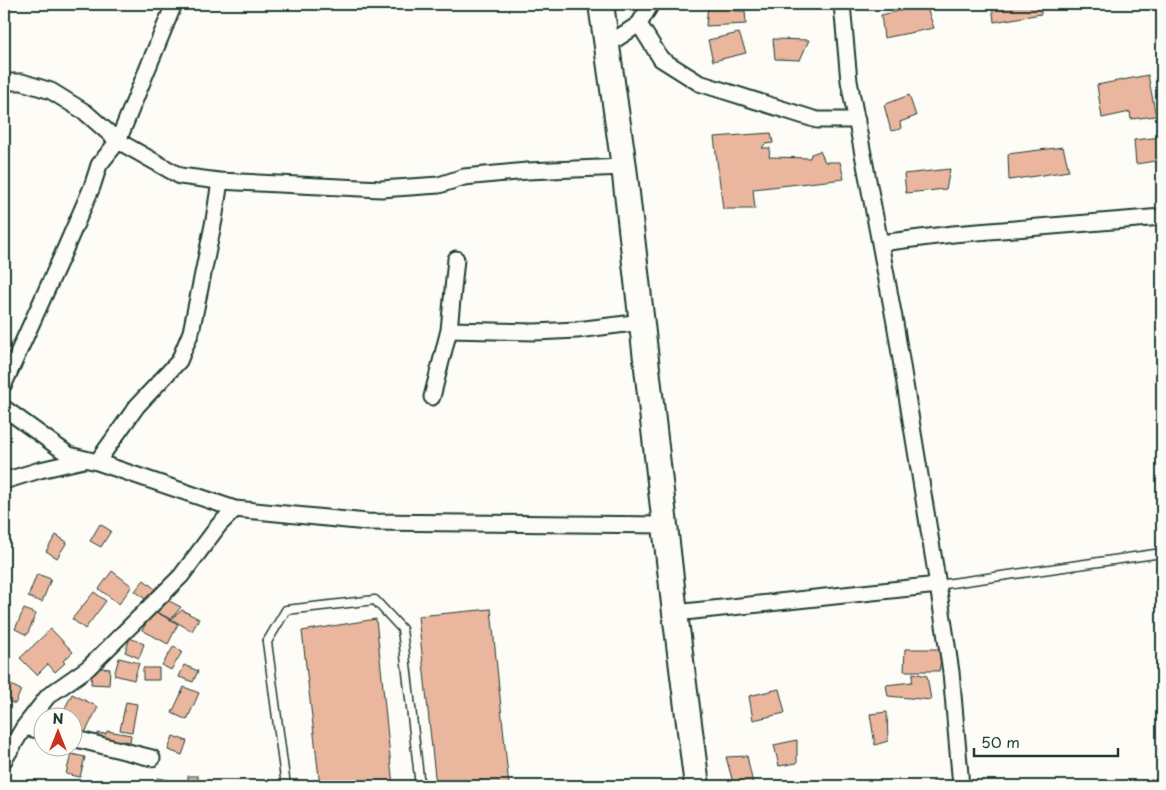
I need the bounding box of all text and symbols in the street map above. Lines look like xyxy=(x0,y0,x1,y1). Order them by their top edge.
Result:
north arrow xyxy=(32,708,82,758)
text: N xyxy=(52,708,64,729)
scale bar xyxy=(974,725,1117,757)
text: 50 m xyxy=(981,730,1020,753)

